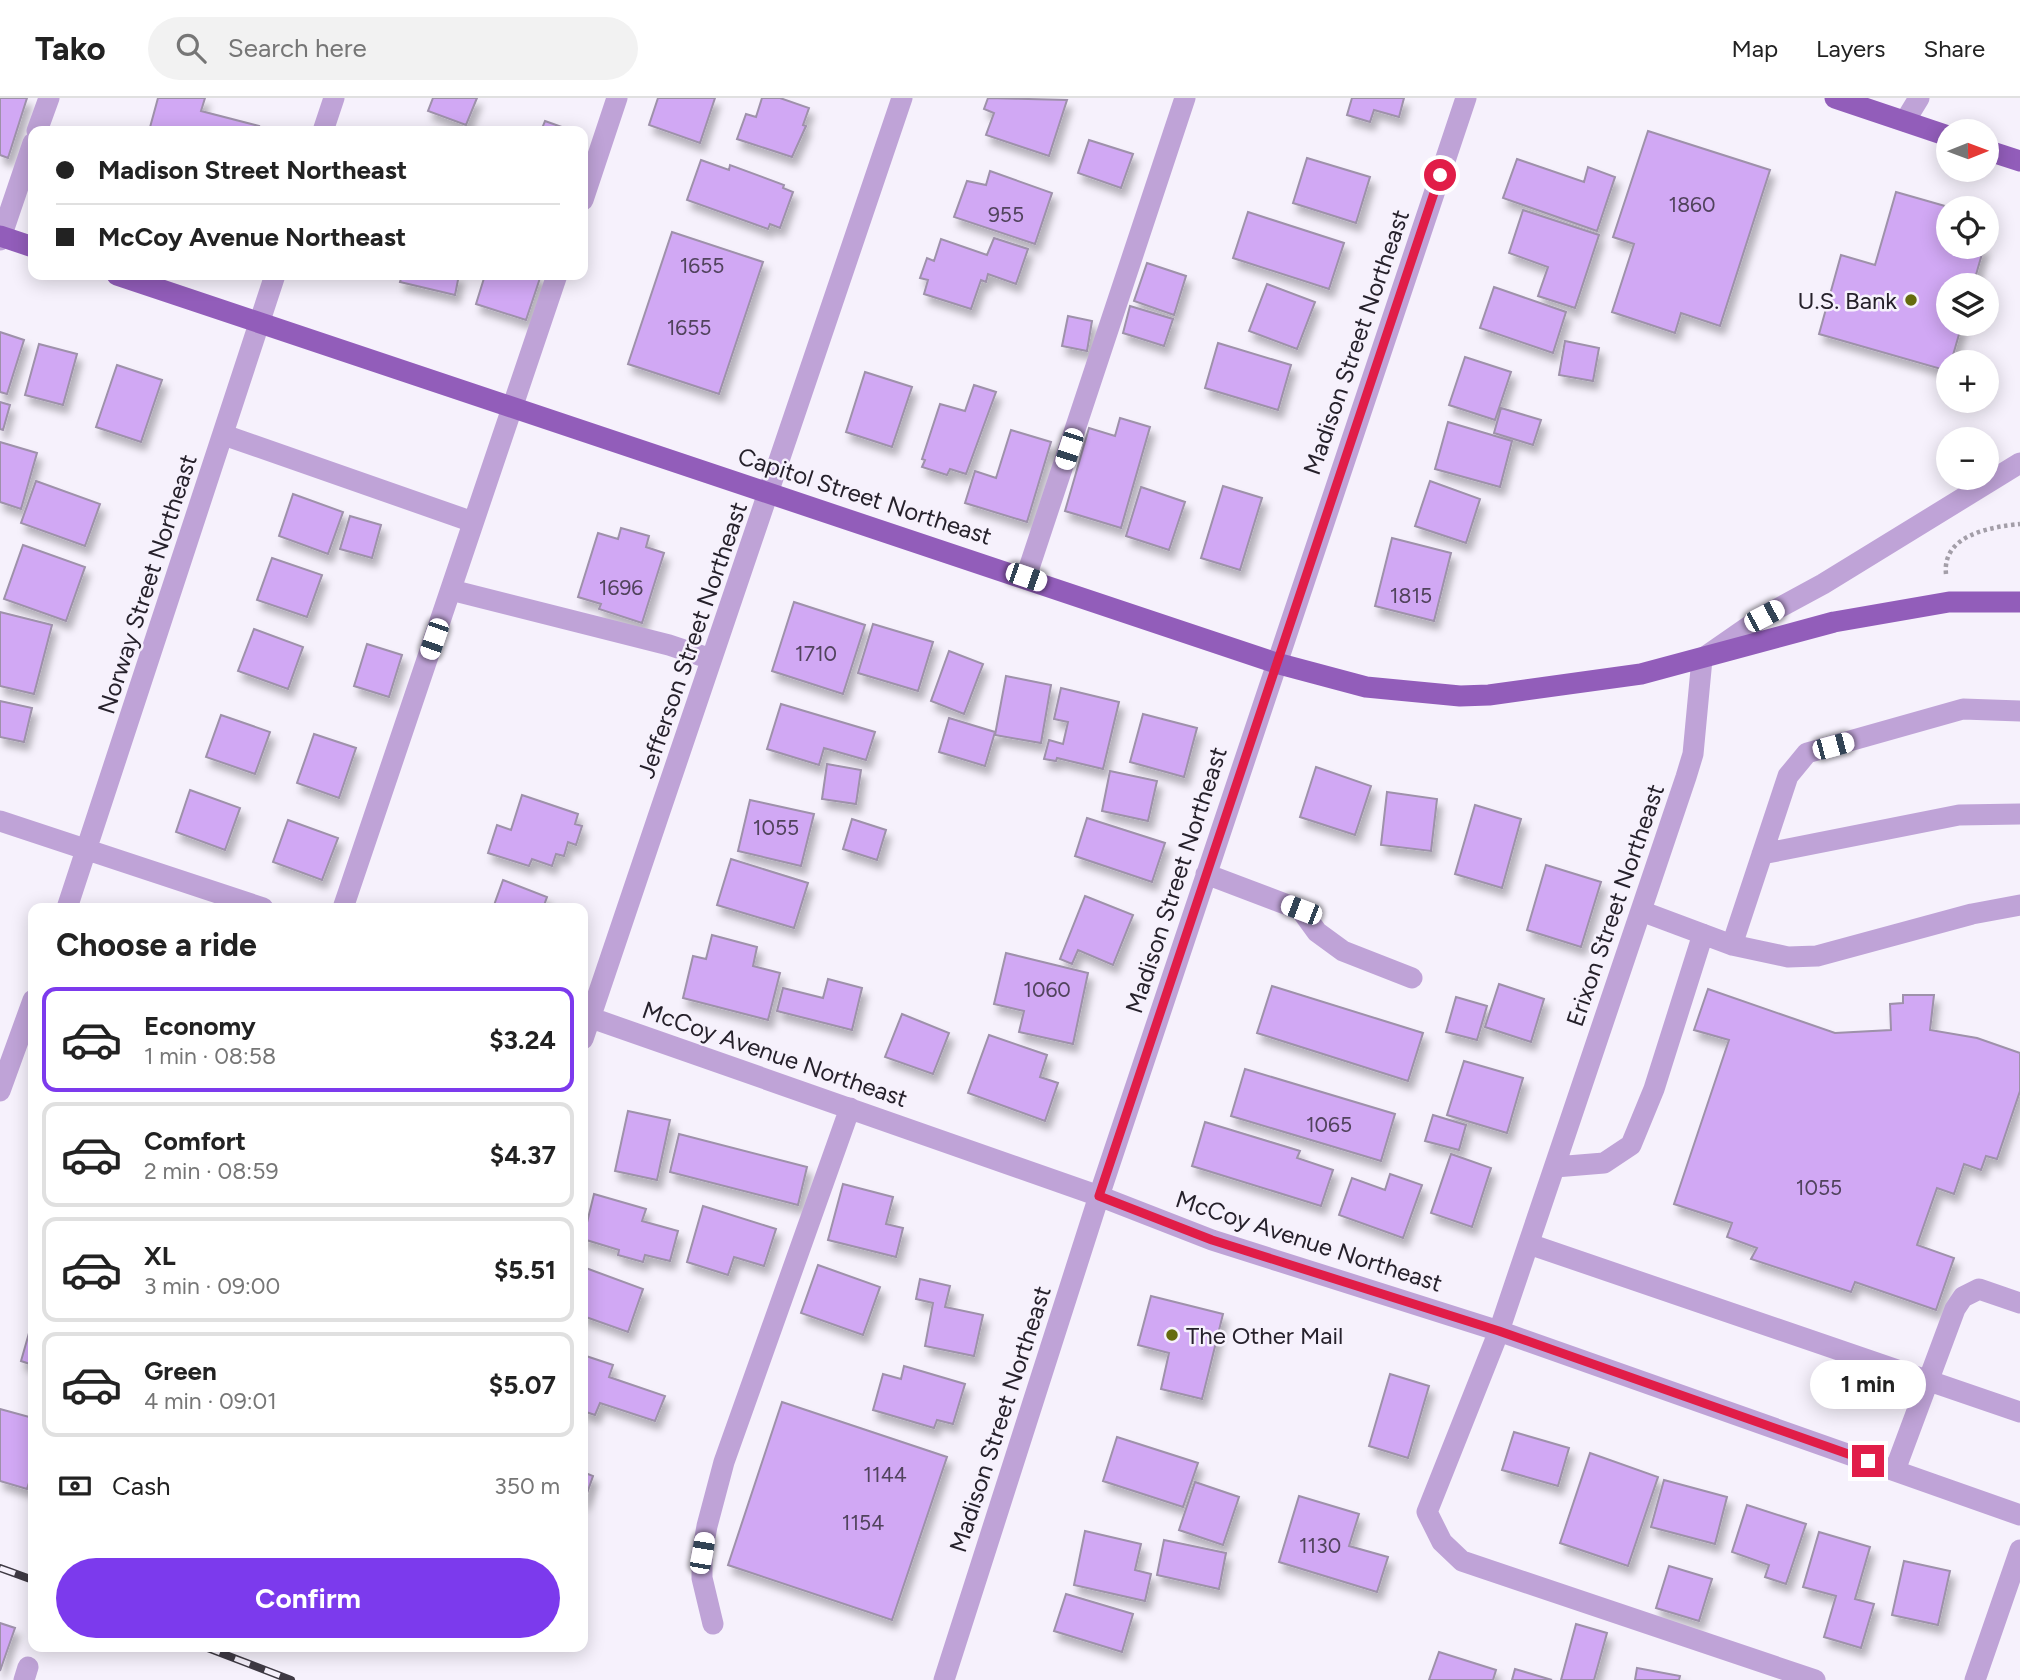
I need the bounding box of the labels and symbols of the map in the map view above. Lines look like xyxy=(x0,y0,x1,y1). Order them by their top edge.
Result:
north arrow xyxy=(1936,119,1998,182)
route start xyxy=(1424,159,1456,191)
house number: 1860 xyxy=(1669,192,1715,217)
house number: 955 xyxy=(988,202,1024,227)
street label: Madison Street Northeast xyxy=(1297,206,1415,478)
house number: 1655 xyxy=(680,253,724,278)
place label: U.S. Bank xyxy=(1797,286,1897,315)
marker: U.S. Bank xyxy=(1903,292,1919,308)
house number: 1655 xyxy=(667,315,711,340)
car xyxy=(1053,426,1086,472)
street label: Capitol Street Northeast xyxy=(734,441,996,551)
street label: Norway Street Northeast xyxy=(91,450,203,718)
street label: Jefferson Street Northeast xyxy=(631,498,753,782)
car xyxy=(1003,560,1050,594)
house number: 1696 xyxy=(599,575,643,600)
house number: 1815 xyxy=(1390,583,1432,608)
car xyxy=(1741,597,1788,635)
car xyxy=(418,616,451,662)
house number: 1710 xyxy=(795,641,837,666)
car xyxy=(1810,730,1857,762)
street label: Madison Street Northeast xyxy=(1119,743,1233,1017)
street label: Erixon Street Northeast xyxy=(1560,780,1670,1030)
house number: 1055 xyxy=(753,815,799,840)
car xyxy=(1278,893,1325,927)
house number: 1060 xyxy=(1023,977,1071,1002)
street label: McCoy Avenue Northeast xyxy=(639,995,911,1113)
house number: 1065 xyxy=(1306,1112,1352,1137)
house number: 1055 xyxy=(1796,1175,1842,1200)
street label: McCoy Avenue Northeast xyxy=(1172,1184,1446,1298)
street label: Madison Street Northeast xyxy=(943,1282,1057,1556)
place label: The Other Mail xyxy=(1186,1321,1343,1350)
marker: The Other Mail xyxy=(1164,1327,1180,1343)
callout: 1 min xyxy=(1810,1360,1926,1408)
route end xyxy=(1852,1445,1884,1477)
house number: 1144 xyxy=(863,1462,907,1487)
house number: 1154 xyxy=(842,1510,884,1535)
car xyxy=(689,1530,716,1576)
house number: 1130 xyxy=(1299,1533,1341,1558)

